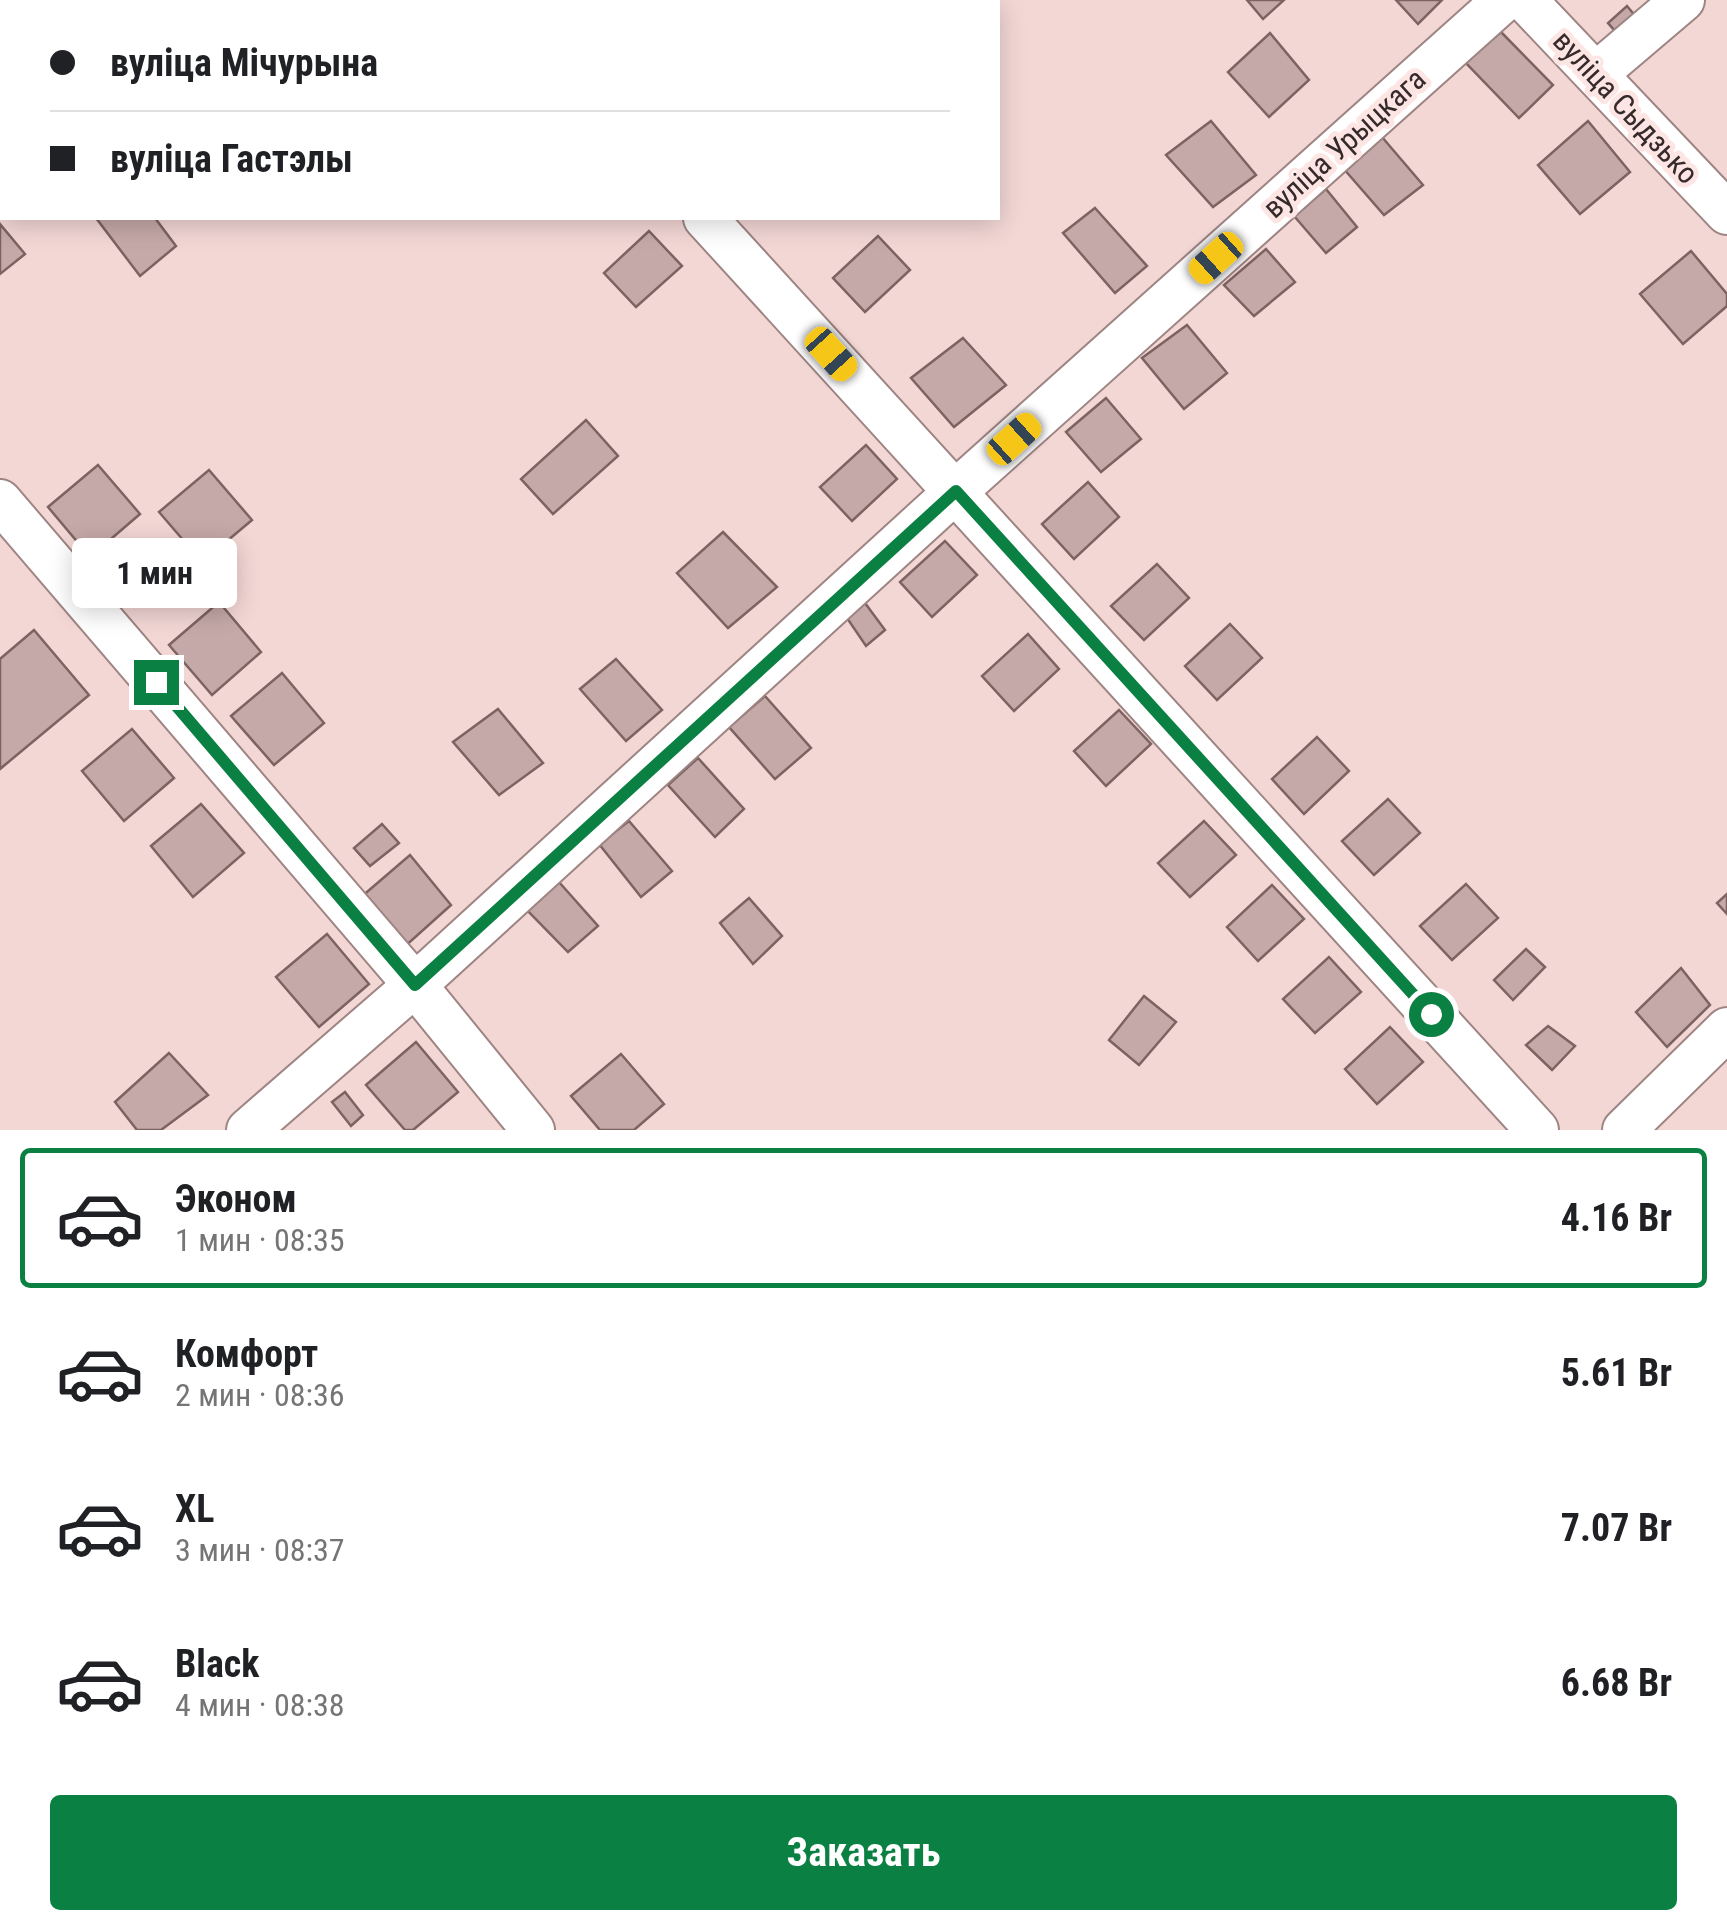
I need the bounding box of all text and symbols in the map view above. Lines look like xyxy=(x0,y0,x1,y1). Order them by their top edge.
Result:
street label: вуліца Сыдзько xyxy=(1546,23,1706,191)
text: вуліца Мічурына xyxy=(110,41,378,85)
street label: вуліца Урыцкага xyxy=(1256,61,1432,225)
text: вуліца Гастэлы xyxy=(110,137,353,181)
car xyxy=(1184,227,1248,289)
car xyxy=(800,322,862,386)
car xyxy=(982,408,1046,470)
callout: 1 мин xyxy=(74,537,238,607)
text: 1 мин xyxy=(116,554,193,592)
route end xyxy=(134,660,179,705)
route start xyxy=(1409,992,1454,1037)
icon: car xyxy=(55,1173,145,1263)
text: Эконом xyxy=(175,1177,297,1221)
text: 4.16 Br xyxy=(1561,1196,1672,1240)
text: 1 мин · 08:35 xyxy=(175,1221,345,1259)
icon: car xyxy=(55,1328,145,1418)
text: Комфорт xyxy=(175,1332,318,1376)
text: 5.61 Br xyxy=(1561,1351,1672,1395)
text: 2 мин · 08:36 xyxy=(175,1376,345,1414)
icon: car xyxy=(55,1483,145,1573)
text: XL xyxy=(175,1487,214,1531)
text: 7.07 Br xyxy=(1561,1506,1672,1550)
text: 3 мин · 08:37 xyxy=(175,1531,345,1569)
icon: car xyxy=(55,1638,145,1728)
text: Black xyxy=(175,1642,259,1686)
text: 6.68 Br xyxy=(1561,1661,1672,1705)
text: 4 мин · 08:38 xyxy=(175,1686,345,1724)
button: Заказать xyxy=(50,1795,1677,1910)

